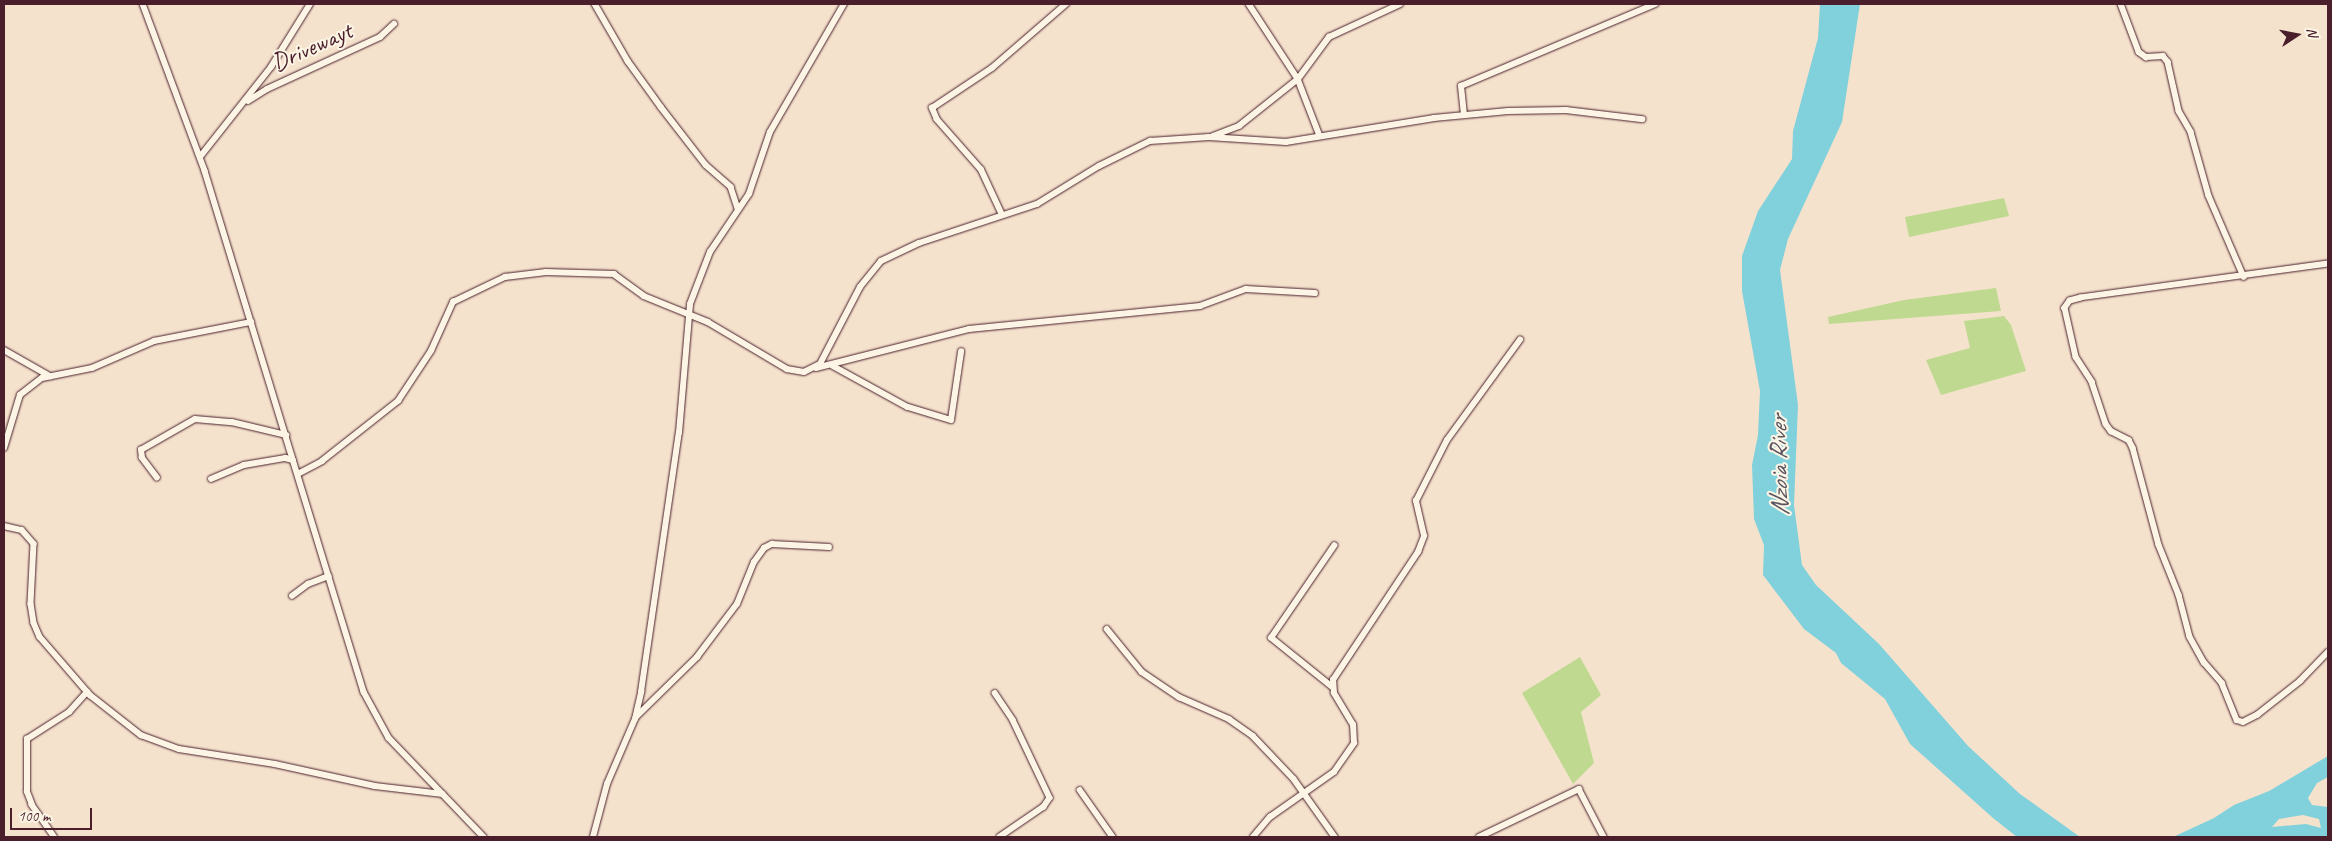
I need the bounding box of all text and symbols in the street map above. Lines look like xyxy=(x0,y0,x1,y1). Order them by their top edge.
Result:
north arrow xyxy=(2272,10,2322,60)
street label: Drivewayt xyxy=(267,16,357,78)
text: N xyxy=(2303,26,2321,38)
water label: Nzoia River xyxy=(1763,415,1795,517)
scale bar xyxy=(12,798,95,830)
text: 100 m xyxy=(18,807,50,826)

